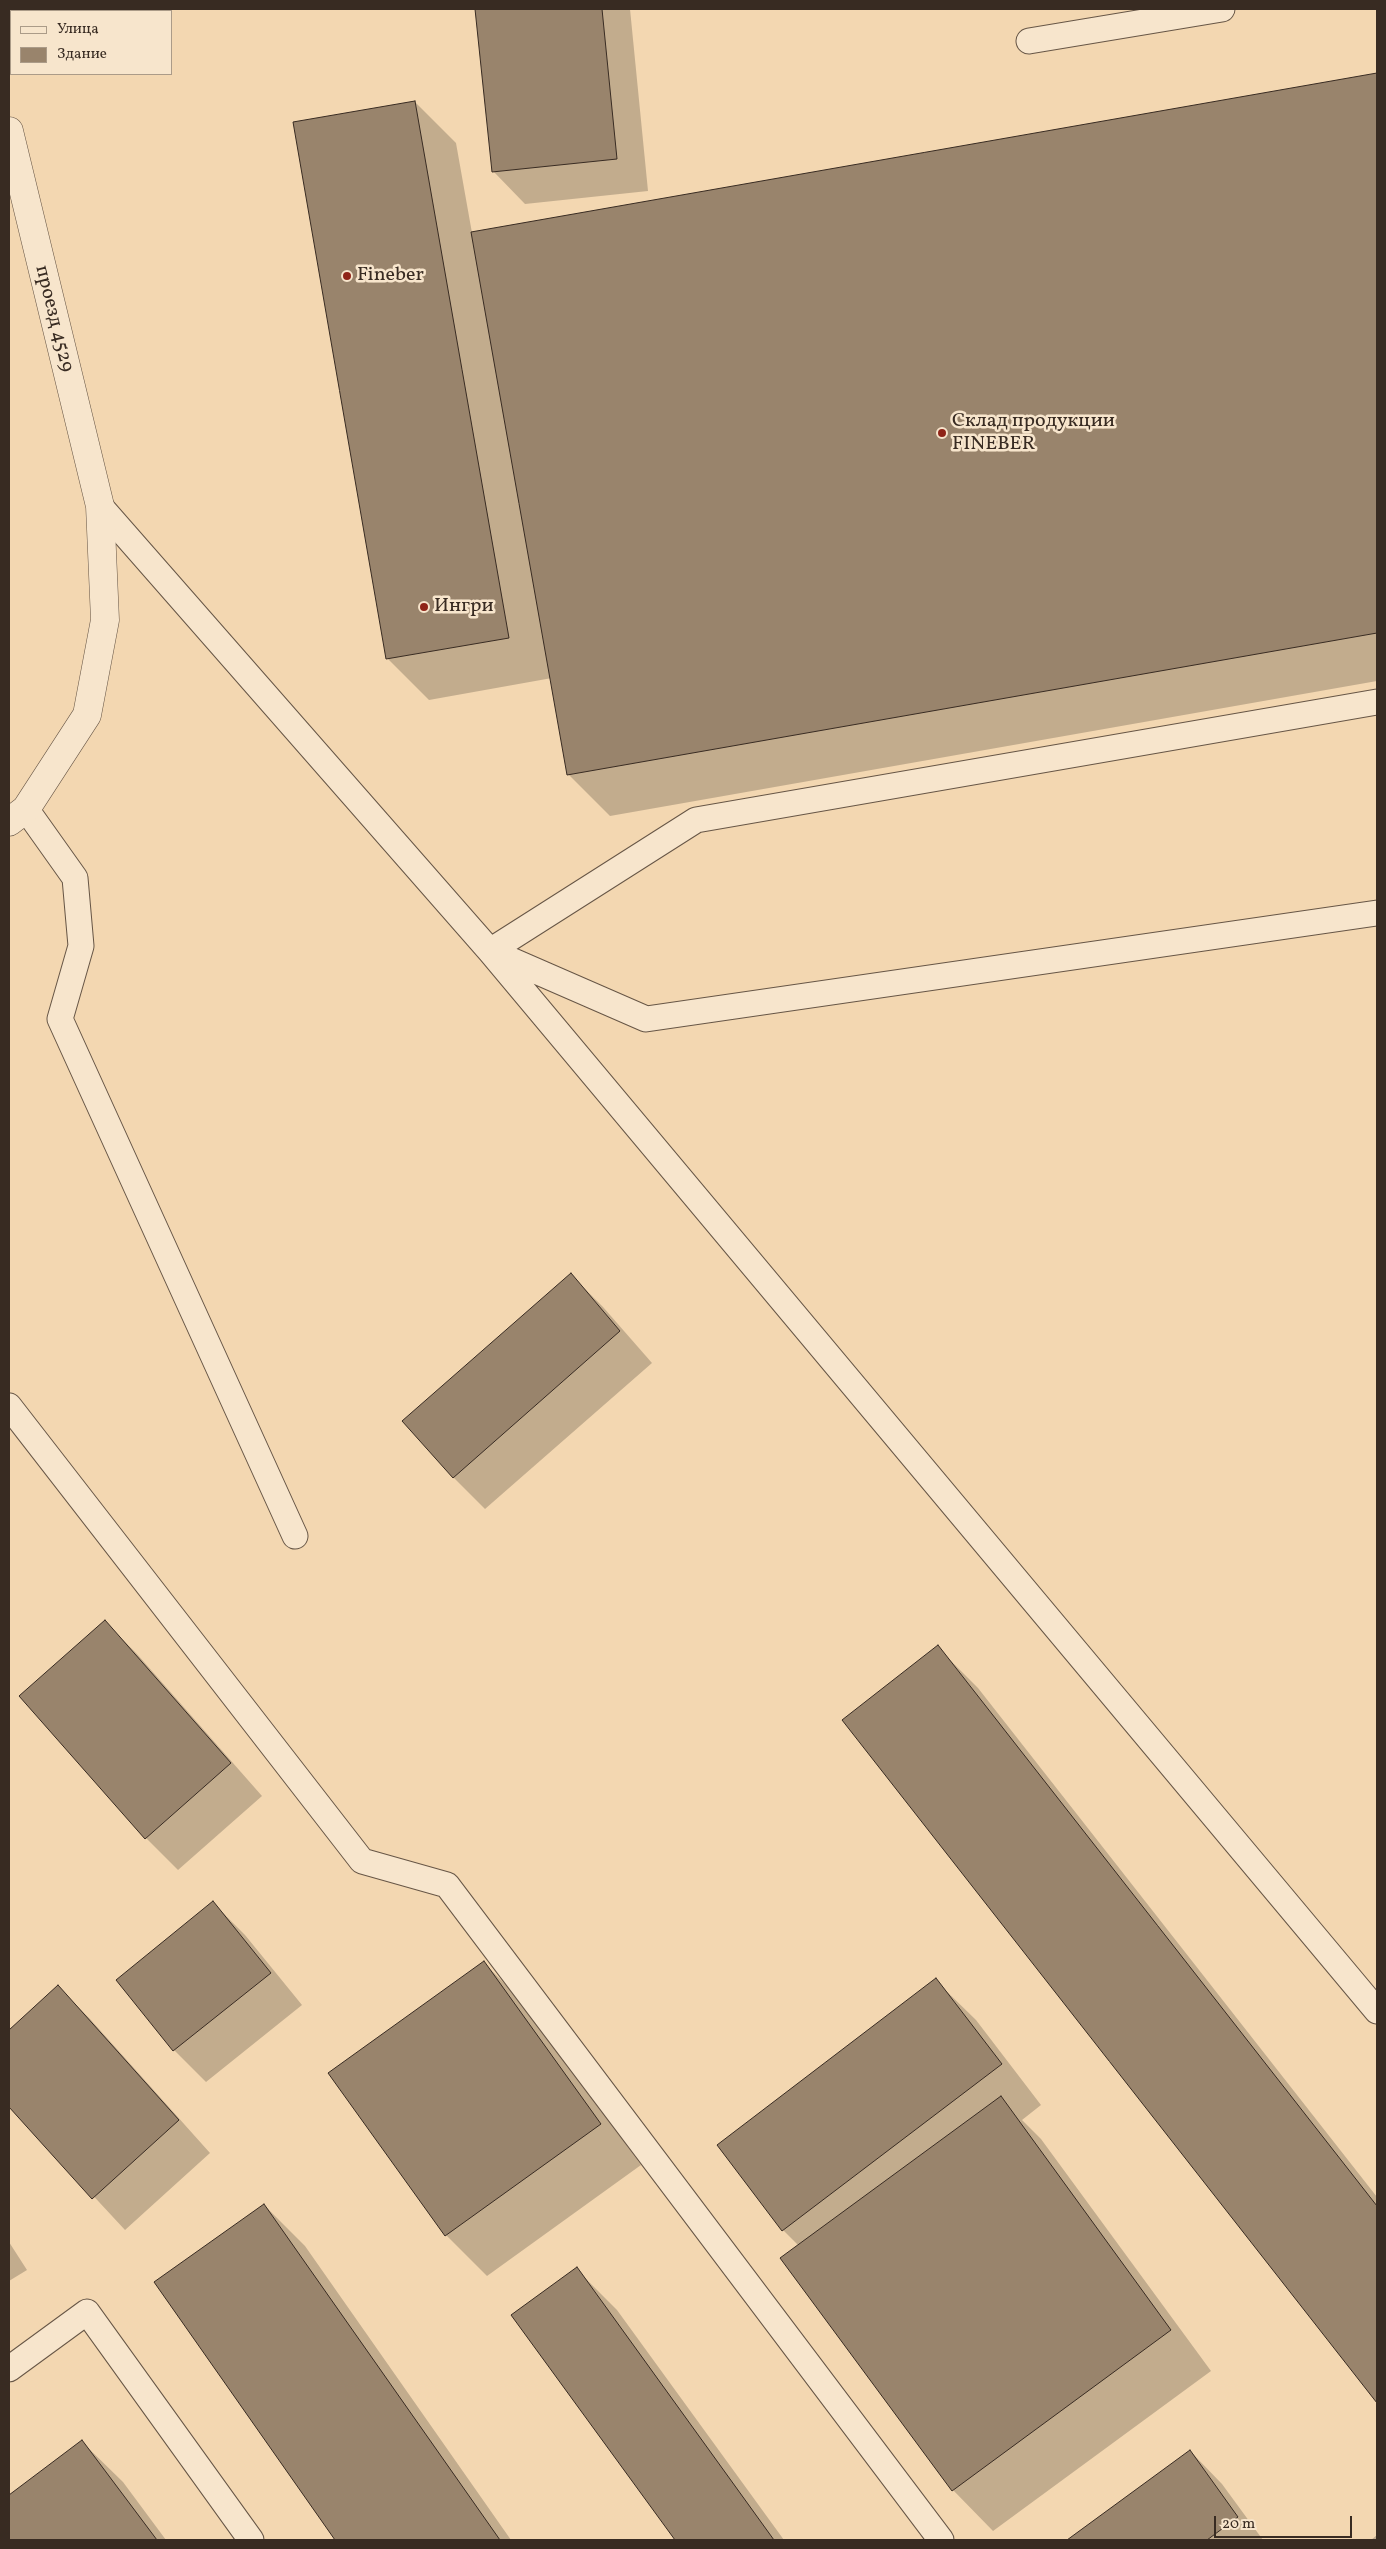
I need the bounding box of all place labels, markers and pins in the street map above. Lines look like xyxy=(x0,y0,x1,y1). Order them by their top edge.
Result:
place label: Fineber xyxy=(357,264,424,288)
marker: Fineber xyxy=(341,270,353,282)
place label: Склад продукции FINEBER xyxy=(952,410,1115,457)
marker: Склад продукции FINEBER xyxy=(936,427,948,439)
place label: Ингри xyxy=(434,595,494,619)
marker: Ингри xyxy=(418,601,430,613)

